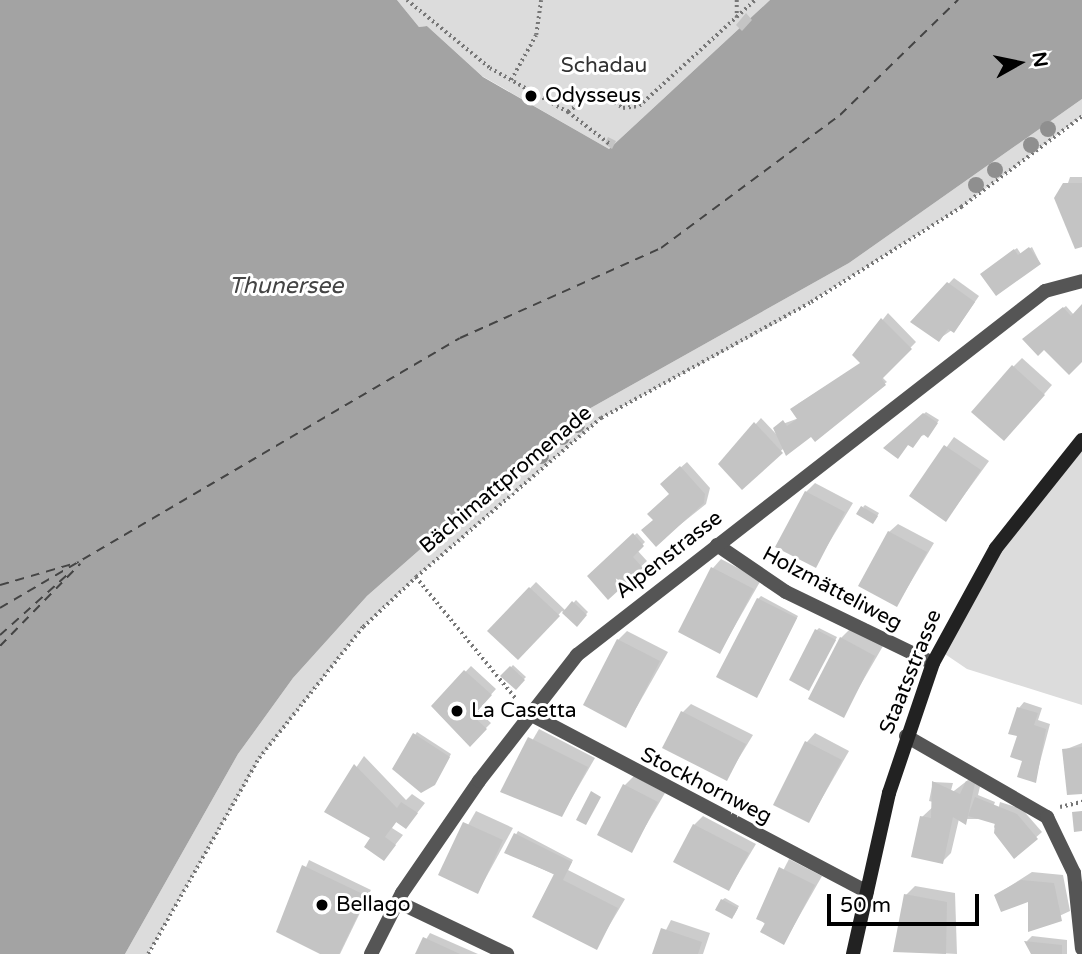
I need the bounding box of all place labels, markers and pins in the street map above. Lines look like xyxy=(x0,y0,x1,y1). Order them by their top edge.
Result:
place label: Odysseus xyxy=(545,83,641,109)
marker: Odysseus xyxy=(523,88,539,104)
place label: La Casetta xyxy=(471,698,577,724)
marker: La Casetta xyxy=(449,703,465,719)
place label: Bellago xyxy=(336,892,411,918)
marker: Bellago xyxy=(314,897,330,913)

